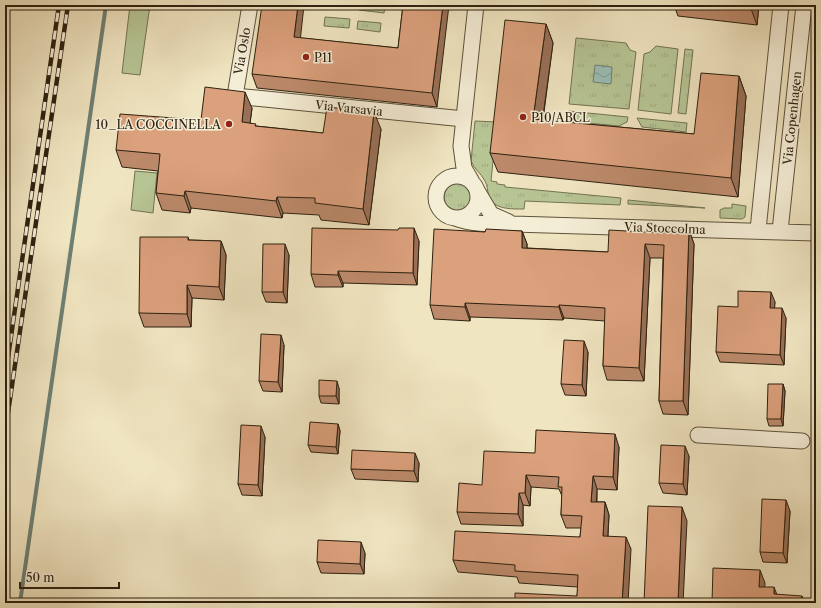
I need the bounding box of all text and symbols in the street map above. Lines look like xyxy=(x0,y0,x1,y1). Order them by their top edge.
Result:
street label: Via Oslo xyxy=(230,26,254,77)
place label: P11 xyxy=(314,50,332,65)
marker: P11 xyxy=(301,52,311,62)
street label: Via Copenhagen xyxy=(780,70,804,167)
street label: Via Varsavia xyxy=(313,97,384,119)
place label: P10/ABCL xyxy=(531,110,590,125)
marker: P10/ABCL xyxy=(518,112,528,122)
place label: 10_LA COCCINELLA xyxy=(96,117,222,132)
marker: 10_LA COCCINELLA xyxy=(224,119,234,129)
street label: Via Stoccolma xyxy=(623,219,707,237)
scale bar xyxy=(20,564,119,590)
text: 50 m xyxy=(26,570,55,585)

